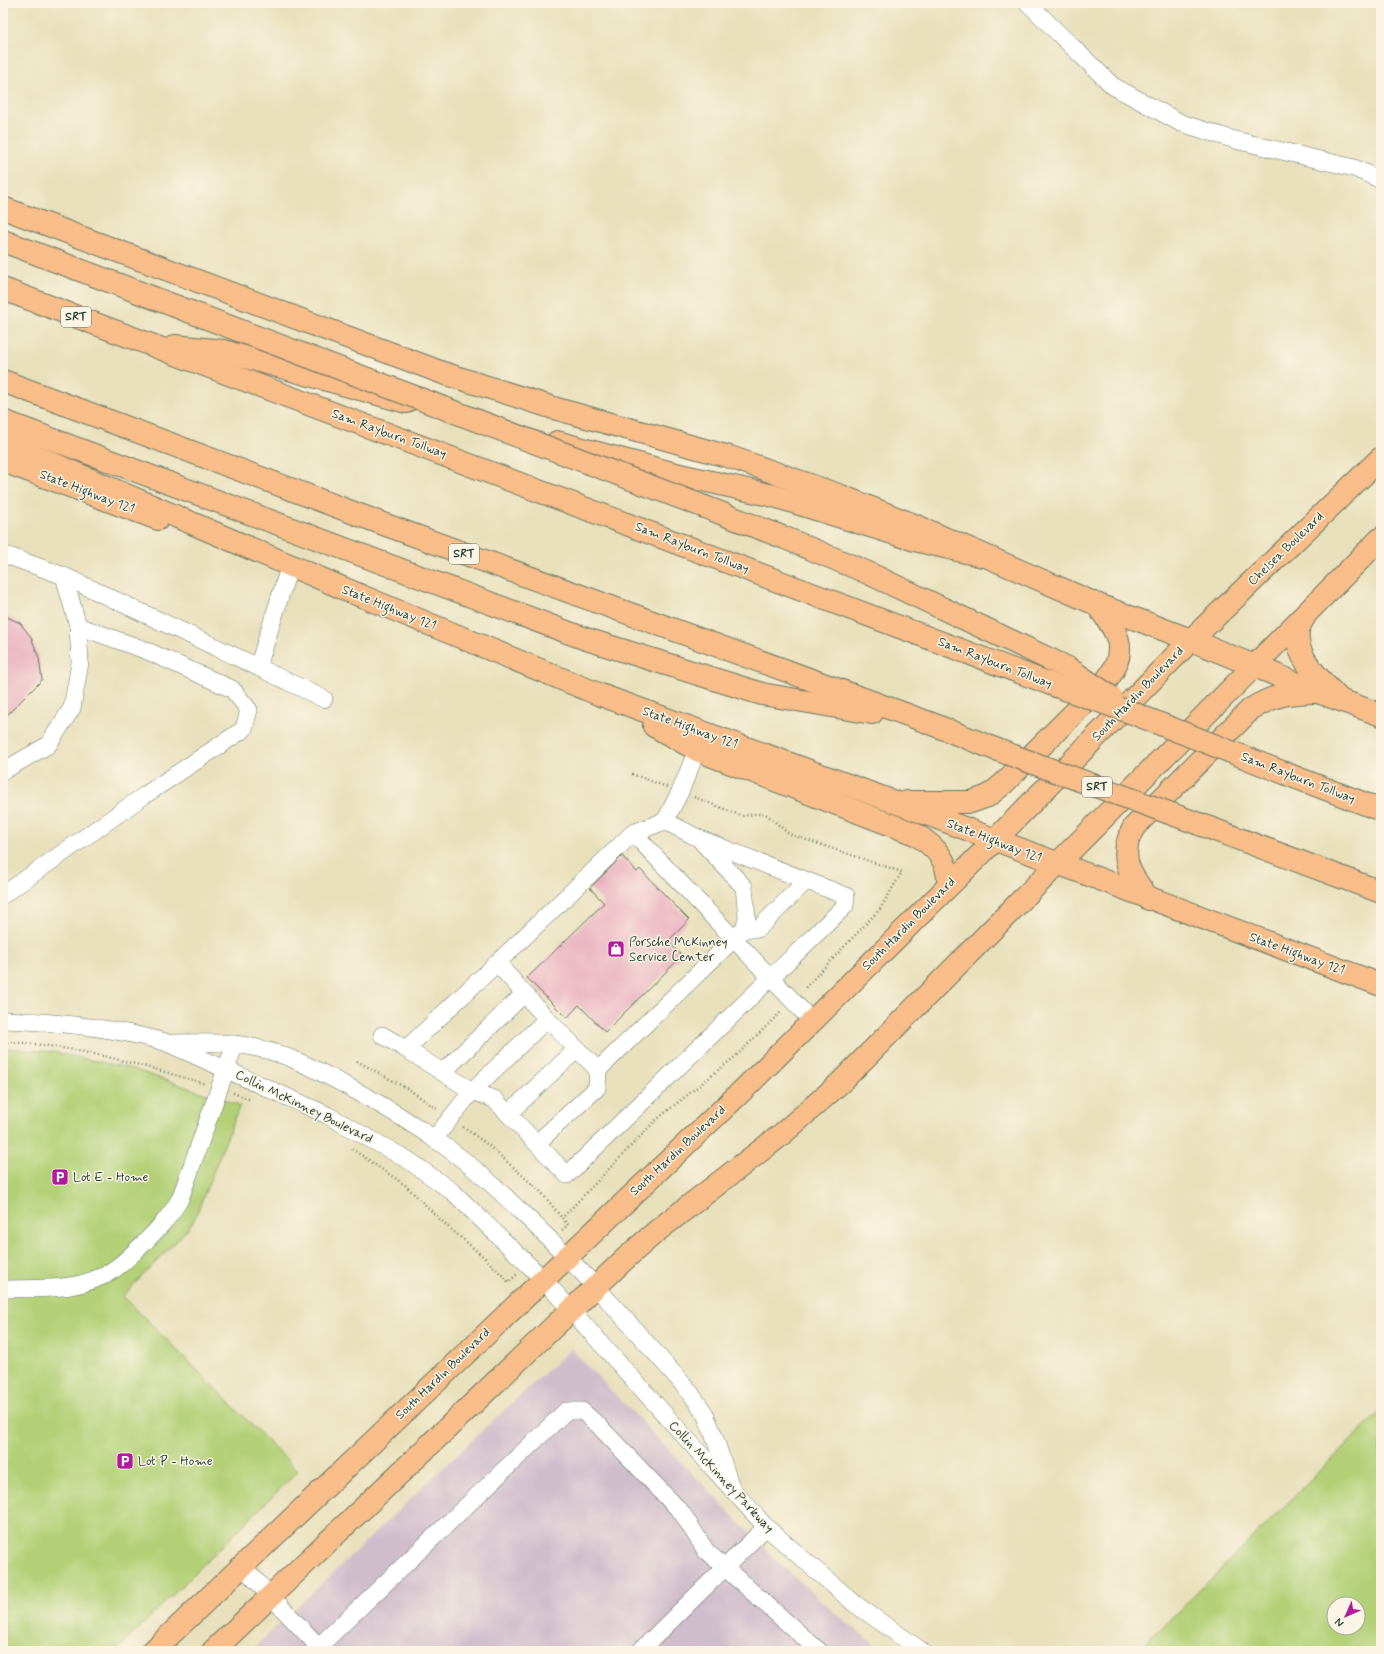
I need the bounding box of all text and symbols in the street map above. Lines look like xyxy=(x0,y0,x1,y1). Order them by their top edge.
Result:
road number: SRT xyxy=(61,307,91,327)
street label: Sam Rayburn Tollway xyxy=(329,405,449,463)
street label: State Highway 121 xyxy=(36,466,137,520)
street label: Chelsea Boulevard xyxy=(1244,508,1328,590)
street label: Sam Rayburn Tollway xyxy=(633,518,751,578)
road number: SRT xyxy=(449,544,479,564)
street label: State Highway 121 xyxy=(338,581,439,637)
street label: Sam Rayburn Tollway xyxy=(936,633,1054,693)
street label: South Hardin Boulevard xyxy=(1088,643,1188,745)
street label: State Highway 121 xyxy=(639,703,740,755)
street label: Sam Rayburn Tollway xyxy=(1239,748,1357,808)
road number: SRT xyxy=(1082,777,1112,797)
street label: State Highway 121 xyxy=(943,815,1044,869)
street label: South Hardin Boulevard xyxy=(859,874,959,974)
street label: State Highway 121 xyxy=(1246,929,1347,981)
place label: Porsche McKinney Service Center xyxy=(629,934,728,966)
shop icon: Porsche McKinney Service Center xyxy=(606,939,626,959)
street label: Collin McKinney Boulevard xyxy=(232,1066,376,1148)
street label: South Hardin Boulevard xyxy=(626,1102,730,1200)
parking icon: Lot E - Home xyxy=(50,1167,70,1187)
place label: Lot E - Home xyxy=(73,1169,149,1186)
street label: South Hardin Boulevard xyxy=(392,1324,494,1424)
street label: Collin McKinney Parkway xyxy=(665,1417,777,1537)
parking icon: Lot P - Home xyxy=(115,1451,135,1471)
place label: Lot P - Home xyxy=(138,1453,213,1470)
north arrow xyxy=(1326,1596,1366,1636)
text: N xyxy=(1332,1615,1347,1630)

